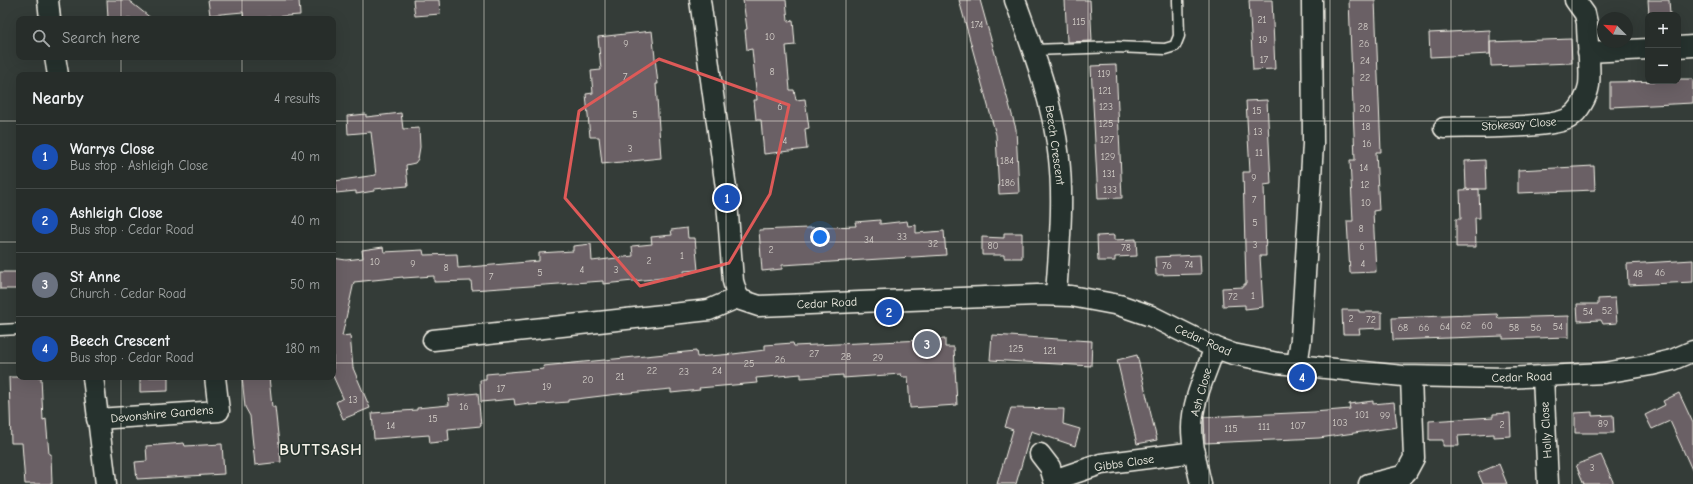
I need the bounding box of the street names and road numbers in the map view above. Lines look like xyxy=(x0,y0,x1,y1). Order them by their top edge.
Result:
street label: Beech Crescent xyxy=(1042,104,1068,186)
street label: Stokesay Close xyxy=(1481,114,1557,134)
street label: Cedar Road xyxy=(796,294,858,312)
street label: Cedar Road xyxy=(1172,321,1234,359)
street label: Ash Close xyxy=(1187,366,1215,418)
street label: Cedar Road xyxy=(1491,369,1553,385)
street label: Holly Close xyxy=(1538,401,1554,459)
street label: Devonshire Gardens xyxy=(110,403,214,425)
street label: Gibbs Close xyxy=(1093,452,1155,474)

